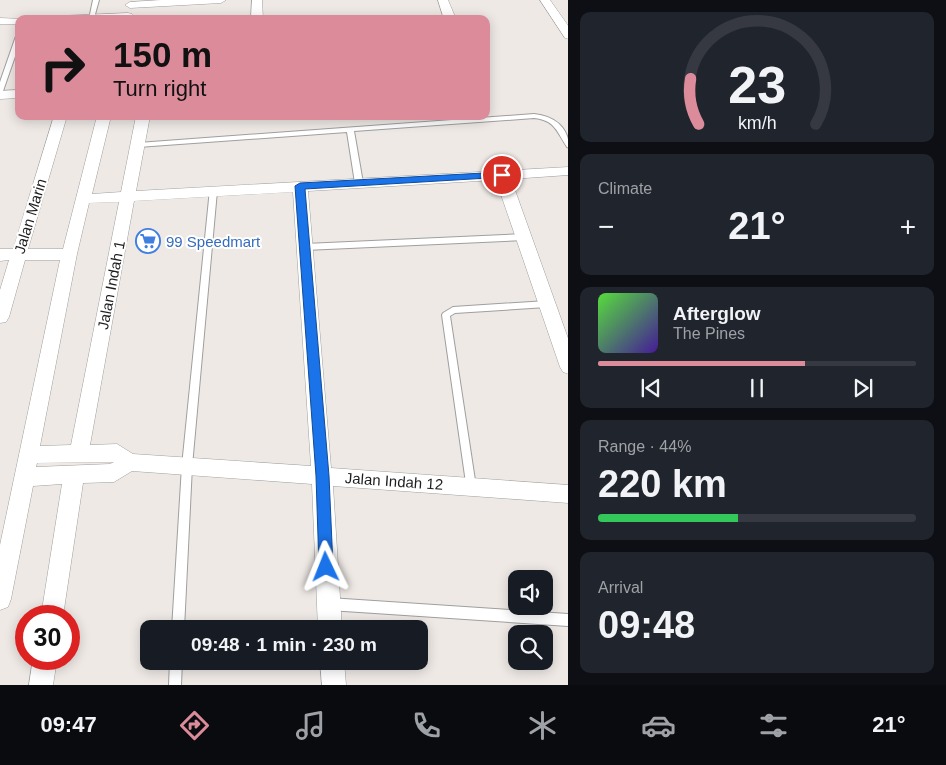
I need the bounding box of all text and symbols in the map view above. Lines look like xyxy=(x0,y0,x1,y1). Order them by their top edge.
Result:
icon: right xyxy=(30,35,95,100)
text: 150 m xyxy=(113,35,212,74)
text: 23 xyxy=(728,56,786,114)
text: Turn right xyxy=(113,76,206,101)
text: km/h xyxy=(738,113,776,133)
pin xyxy=(481,154,523,196)
icon: arrive xyxy=(488,161,516,189)
street label: Jalan Marin xyxy=(11,176,49,256)
text: Climate xyxy=(598,180,652,197)
text: 21° xyxy=(728,205,786,247)
text: − xyxy=(598,211,614,242)
text: + xyxy=(900,211,916,242)
supermarket icon: 99 Speedmart xyxy=(135,228,161,254)
place label: 99 Speedmart xyxy=(166,233,261,250)
street label: Jalan Indah 1 xyxy=(94,239,128,331)
text: Afterglow xyxy=(673,303,761,324)
text: The Pines xyxy=(673,325,745,342)
icon: previous xyxy=(637,374,665,402)
icon: pause xyxy=(743,374,771,402)
icon: next xyxy=(849,374,877,402)
text: Range · 44% xyxy=(598,438,691,455)
text: 220 km xyxy=(598,463,727,505)
street label: Jalan Indah 12 xyxy=(344,469,444,493)
position arrow xyxy=(299,540,351,592)
map controls xyxy=(508,570,553,670)
button: sound xyxy=(508,570,553,615)
text: Arrival xyxy=(598,579,643,596)
text: 09:48 xyxy=(598,604,695,646)
speed limit sign: 30 xyxy=(15,605,80,670)
button: search xyxy=(508,625,553,670)
text: 09:48 · 1 min · 230 m xyxy=(191,634,377,655)
icon: directions xyxy=(177,708,212,743)
icon: music xyxy=(293,708,328,743)
icon: phone xyxy=(409,708,444,743)
icon: climate xyxy=(525,708,560,743)
icon: car xyxy=(641,708,676,743)
icon: filters xyxy=(756,708,791,743)
text: 09:47 xyxy=(40,712,97,737)
text: 21° xyxy=(872,712,906,737)

